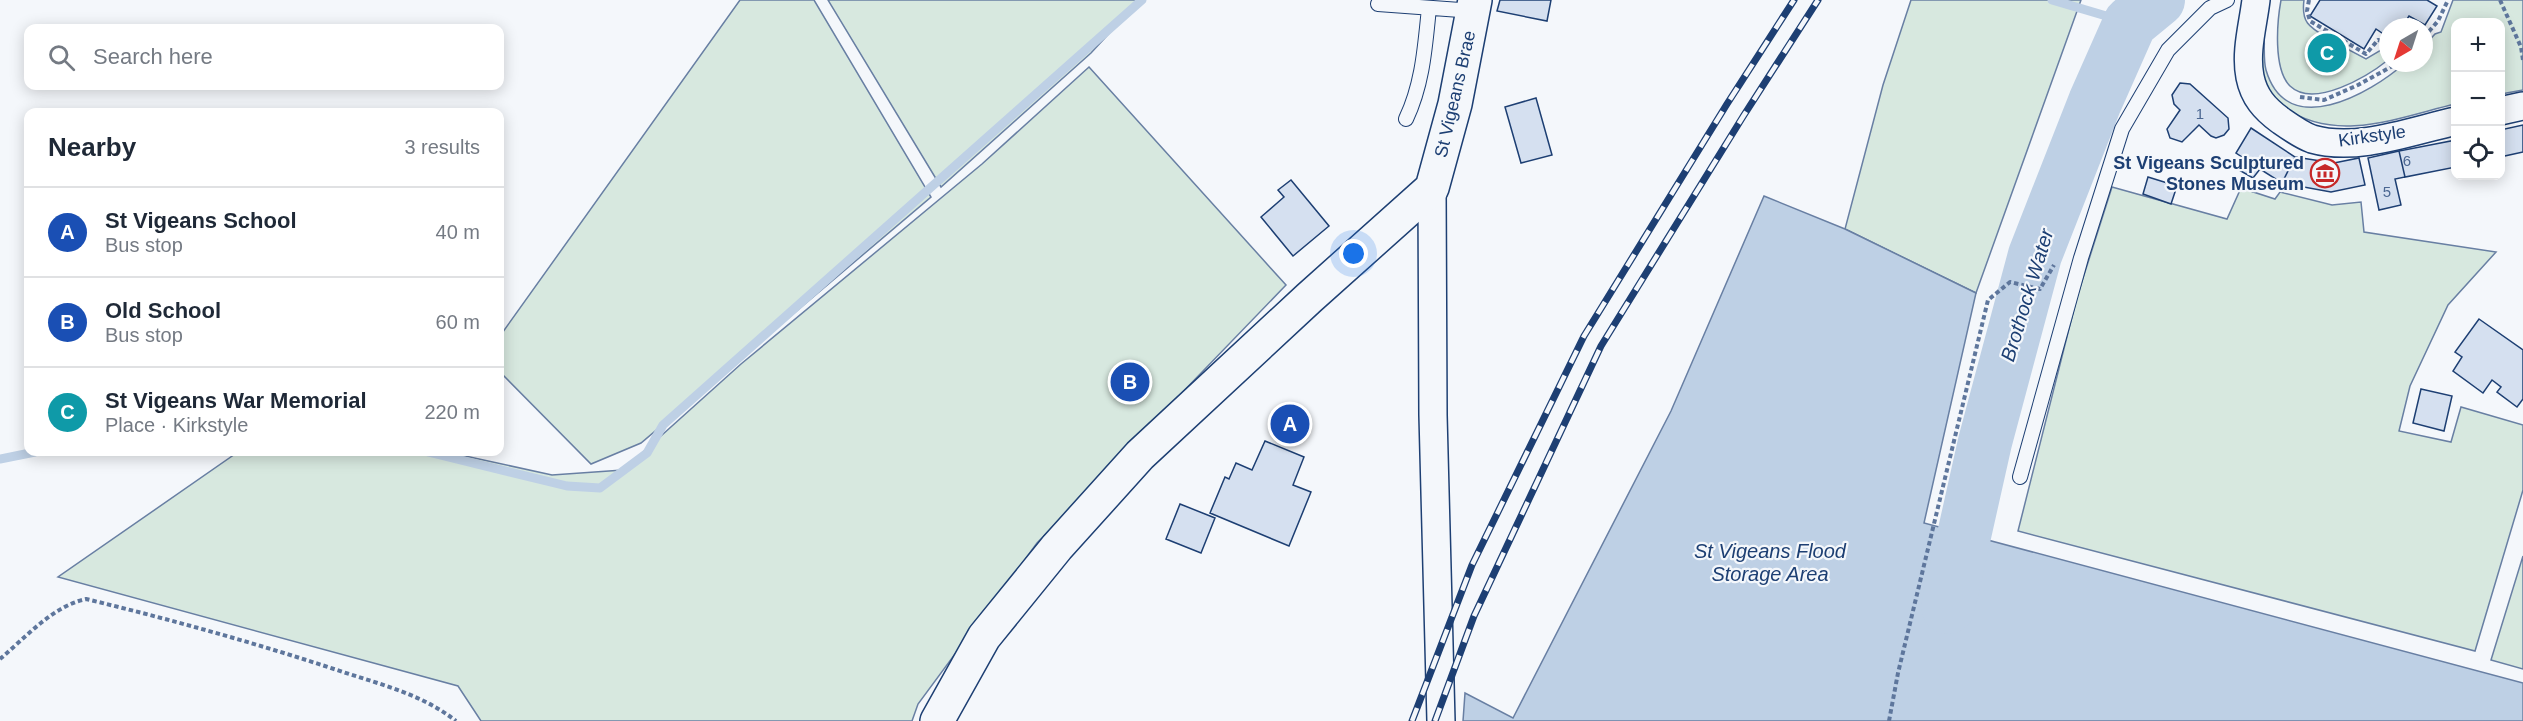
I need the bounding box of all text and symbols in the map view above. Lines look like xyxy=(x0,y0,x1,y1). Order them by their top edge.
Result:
north arrow xyxy=(2379,18,2433,72)
map controls xyxy=(2451,18,2505,180)
button: + xyxy=(2451,18,2505,72)
search box xyxy=(24,24,504,90)
street label: St Vigeans Brae xyxy=(1431,29,1479,159)
pin: C xyxy=(2308,31,2346,76)
icon: search xyxy=(45,41,78,74)
text: Search here xyxy=(93,44,213,69)
button: − xyxy=(2451,72,2505,126)
house number: 1 xyxy=(2196,105,2204,122)
street label: Kirkstyle xyxy=(2337,121,2407,151)
button: locate xyxy=(2451,126,2505,180)
text: Nearby xyxy=(48,132,136,162)
text: 3 results xyxy=(404,136,480,158)
house number: 6 xyxy=(2403,152,2411,169)
place label: St Vigeans Sculptured Stones Museum xyxy=(2113,153,2304,194)
museum icon: St Vigeans Sculptured Stones Museum xyxy=(2309,157,2341,189)
house number: 5 xyxy=(2383,183,2391,200)
text: St Vigeans School xyxy=(105,208,297,233)
text: A xyxy=(60,221,75,243)
text: 40 m xyxy=(436,221,480,243)
water label: Brothock Water xyxy=(1996,225,2058,364)
text: Bus stop xyxy=(105,234,183,256)
your location xyxy=(1339,239,1368,268)
text: Old School xyxy=(105,298,221,323)
text: B xyxy=(60,311,75,333)
text: 60 m xyxy=(436,311,480,333)
text: Bus stop xyxy=(105,324,183,346)
pin: B xyxy=(1110,360,1150,404)
text: St Vigeans War Memorial xyxy=(105,388,367,413)
text: C xyxy=(60,401,75,423)
text: 220 m xyxy=(424,401,480,423)
pin: A xyxy=(1270,402,1310,446)
text: Place · Kirkstyle xyxy=(105,414,248,436)
water label: St Vigeans Flood Storage Area xyxy=(1694,540,1847,585)

